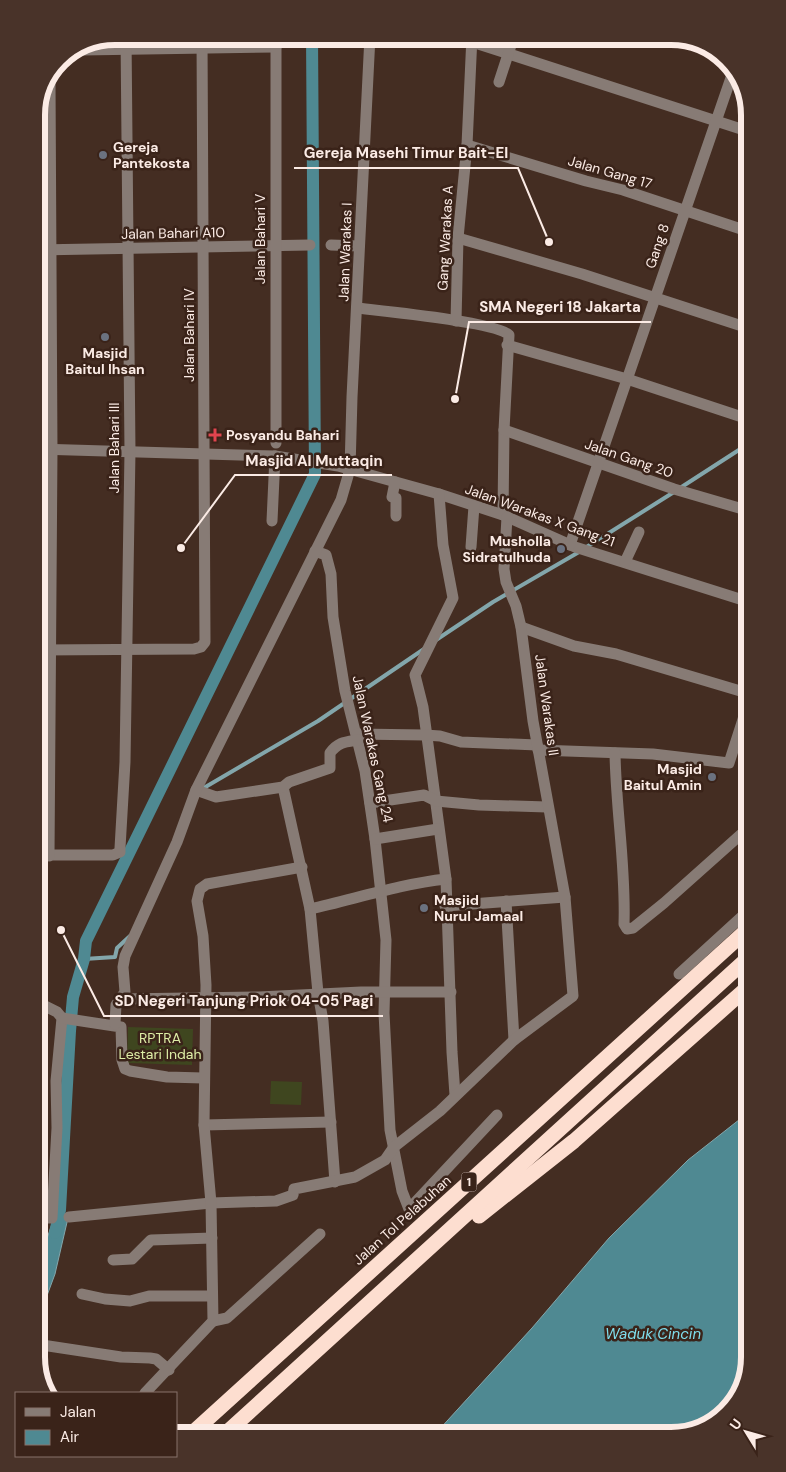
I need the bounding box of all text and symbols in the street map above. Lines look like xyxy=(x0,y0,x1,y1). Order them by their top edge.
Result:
place label: Gereja Pantekosta xyxy=(113,138,190,172)
callout: Gereja Masehi Timur Bait-El xyxy=(294,138,518,168)
text: Gereja Masehi Timur Bait-El xyxy=(304,143,508,163)
marker: Gereja Pantekosta xyxy=(97,149,109,161)
street label: Jalan Gang 17 xyxy=(566,151,654,193)
street label: Gang Warakas A xyxy=(433,185,457,291)
street label: Jalan Bahari V xyxy=(251,193,269,284)
street label: Jalan Warakas I xyxy=(334,202,356,302)
street label: Gang 8 xyxy=(641,221,673,271)
street label: Jalan Bahari A10 xyxy=(121,223,225,243)
street label: Jalan Bahari IV xyxy=(180,287,198,382)
callout: SMA Negeri 18 Jakarta xyxy=(469,292,651,322)
text: SMA Negeri 18 Jakarta xyxy=(479,297,641,317)
marker: Masjid Baitul Ihsan xyxy=(99,331,111,343)
place label: Masjid Baitul Ihsan xyxy=(65,344,145,378)
street label: Jalan Bahari III xyxy=(105,403,123,493)
place label: Posyandu Bahari xyxy=(226,426,339,444)
marker: Posyandu Bahari xyxy=(208,428,222,442)
street label: Jalan Gang 20 xyxy=(582,434,676,482)
callout: Masjid Al Muttaqin xyxy=(235,445,392,475)
text: Masjid Al Muttaqin xyxy=(245,451,383,471)
street label: Jalan Warakas X Gang 21 xyxy=(463,479,617,551)
place label: Musholla Sidratulhuda xyxy=(463,532,551,566)
marker: Musholla Sidratulhuda xyxy=(555,543,567,555)
street label: Jalan Warakas II xyxy=(531,653,563,757)
street label: Jalan Warakas Gang 24 xyxy=(349,674,397,825)
place label: Masjid Baitul Amin xyxy=(624,760,702,794)
marker: Masjid Baitul Amin xyxy=(706,771,718,783)
place label: Masjid Nurul Jamaal xyxy=(434,891,523,925)
marker: Masjid Nurul Jamaal xyxy=(418,902,430,914)
callout: SD Negeri Tanjung Priok 04-05 Pagi xyxy=(104,986,383,1016)
text: SD Negeri Tanjung Priok 04-05 Pagi xyxy=(115,991,373,1011)
park label: RPTRA Lestari Indah xyxy=(119,1029,201,1063)
street label: Jalan Tol Pelabuhan xyxy=(349,1171,455,1269)
road number: 1 xyxy=(462,1172,476,1192)
water label: Waduk Cincin xyxy=(605,1324,701,1344)
legend xyxy=(15,1392,178,1457)
text: Jalan xyxy=(60,1402,96,1422)
north arrow xyxy=(721,1407,771,1457)
text: U xyxy=(726,1415,746,1433)
text: Air xyxy=(60,1427,80,1447)

